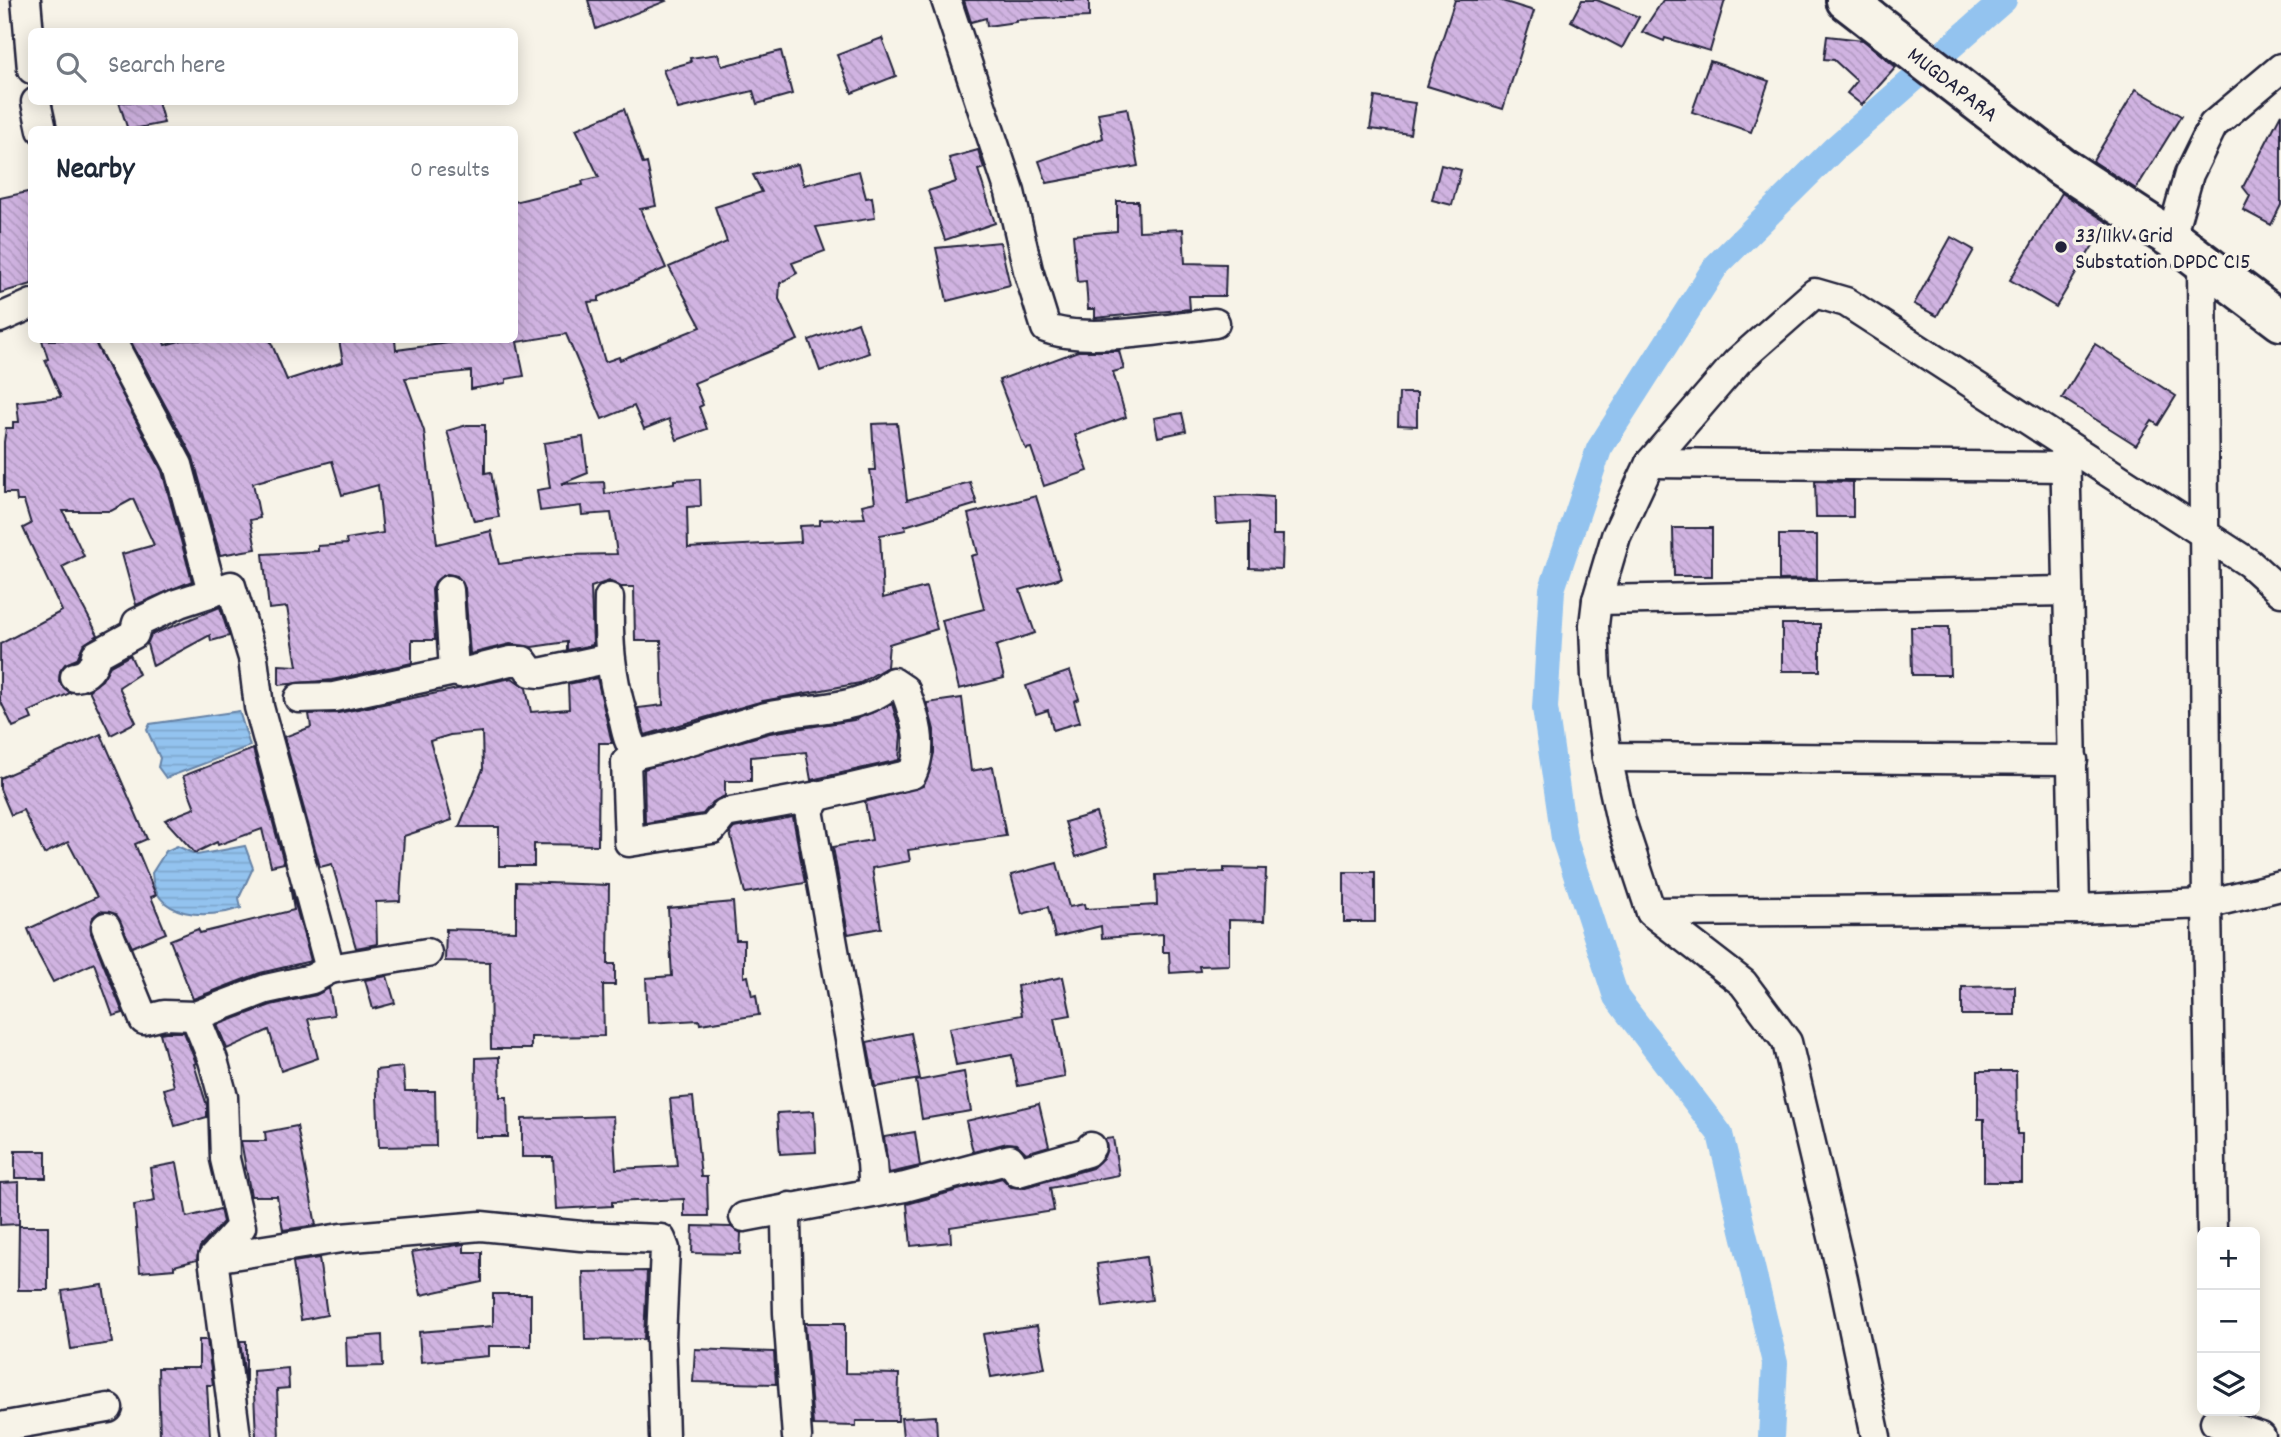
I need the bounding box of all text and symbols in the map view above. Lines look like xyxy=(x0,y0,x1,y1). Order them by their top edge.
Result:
search box xyxy=(28,28,518,105)
street label: MUGDAPARA xyxy=(1899,40,2004,132)
icon: search xyxy=(52,48,90,86)
text: Search here xyxy=(108,48,226,85)
text: Nearby xyxy=(56,150,134,193)
text: 0 results xyxy=(410,155,490,188)
place label: 33/11kV Grid Substation DPDC C15 xyxy=(2075,221,2251,280)
marker: 33/11kV Grid Substation DPDC C15 xyxy=(2053,239,2069,255)
map controls xyxy=(2197,1227,2260,1416)
button: + xyxy=(2197,1227,2260,1290)
button: − xyxy=(2197,1290,2260,1353)
button: layers xyxy=(2197,1353,2260,1416)

